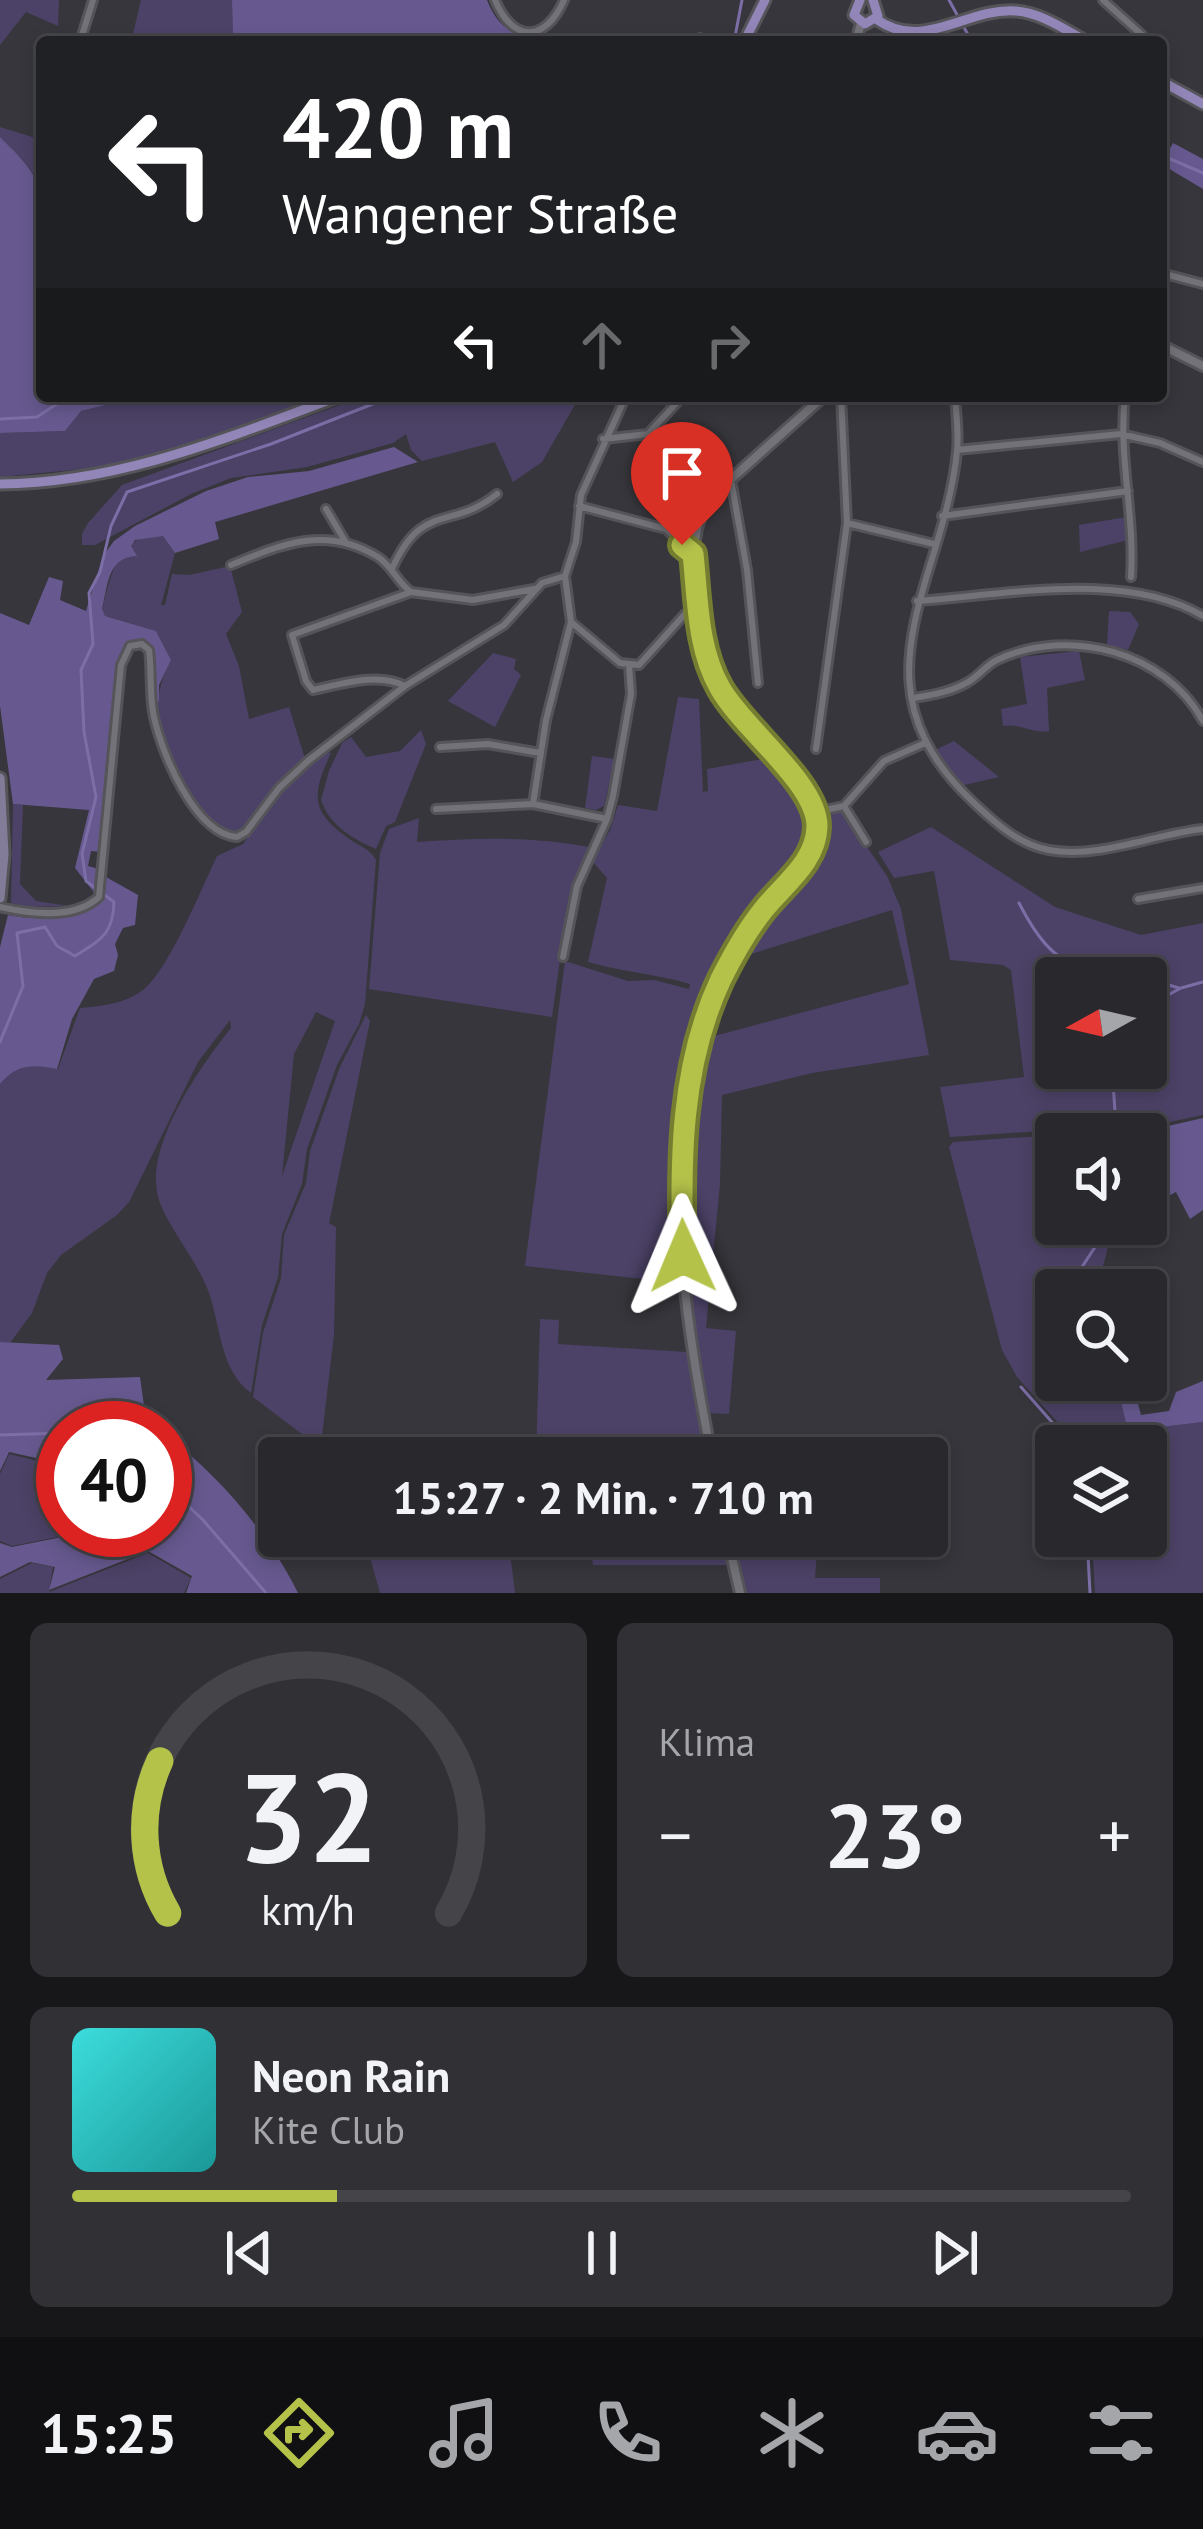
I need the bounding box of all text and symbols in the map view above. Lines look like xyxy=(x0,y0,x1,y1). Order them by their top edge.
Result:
text: 420 m xyxy=(282,72,514,181)
icon: left xyxy=(84,84,240,240)
text: Wangener Straße xyxy=(282,178,679,248)
icon: left xyxy=(443,312,509,378)
icon: ahead xyxy=(569,312,635,378)
icon: right xyxy=(695,312,761,378)
pin xyxy=(631,422,733,545)
icon: arrive xyxy=(649,440,715,506)
north arrow xyxy=(1035,957,1167,1089)
map controls xyxy=(1035,957,1167,1557)
button: sound xyxy=(1035,1113,1167,1245)
position arrow xyxy=(620,1193,746,1319)
button: search xyxy=(1035,1269,1167,1401)
speed limit sign: 40 xyxy=(36,1401,192,1557)
button: layers xyxy=(1035,1425,1167,1557)
text: 15:27 · 2 Min. · 710 m xyxy=(392,1468,814,1526)
text: Klima xyxy=(659,1716,755,1767)
text: 32 xyxy=(237,1735,379,1896)
text: 23° xyxy=(824,1776,965,1893)
text: − xyxy=(659,1792,692,1877)
text: + xyxy=(1098,1792,1131,1877)
text: km/h xyxy=(261,1881,355,1937)
text: Neon Rain xyxy=(252,2046,450,2104)
text: Kite Club xyxy=(252,2104,405,2155)
icon: previous xyxy=(216,2220,282,2286)
icon: pause xyxy=(569,2220,635,2286)
icon: next xyxy=(922,2220,988,2286)
icon: directions xyxy=(257,2391,341,2475)
icon: music xyxy=(422,2391,506,2475)
icon: phone xyxy=(586,2391,670,2475)
icon: climate xyxy=(750,2391,834,2475)
icon: car xyxy=(915,2391,999,2475)
icon: filters xyxy=(1079,2391,1163,2475)
text: 15:25 xyxy=(40,2398,177,2468)

